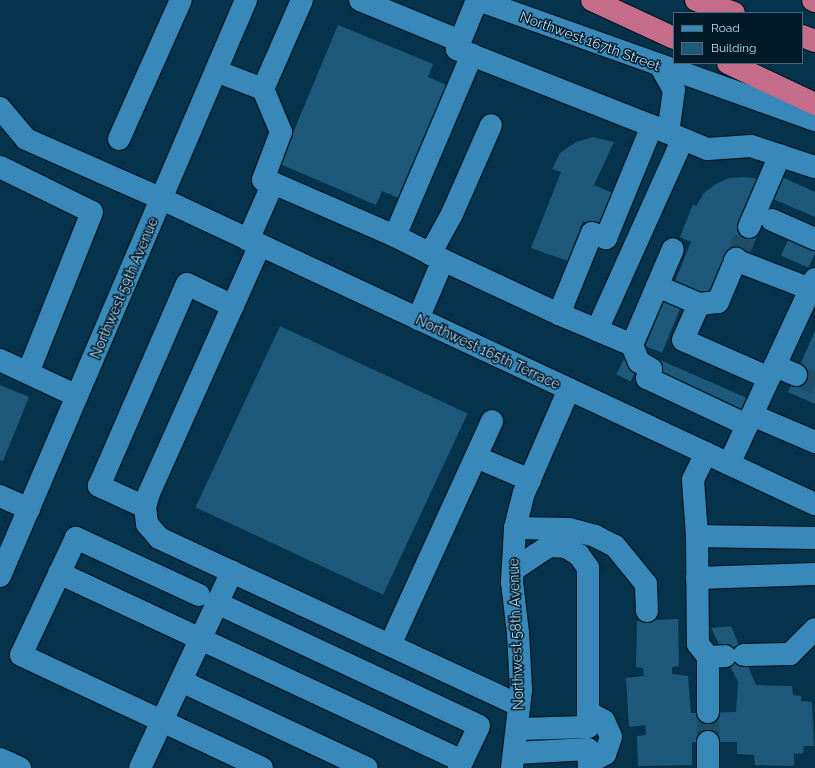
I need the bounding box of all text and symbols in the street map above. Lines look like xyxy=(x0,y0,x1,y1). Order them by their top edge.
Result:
street label: Northwest 167th Street xyxy=(518,8,662,74)
legend xyxy=(673,12,803,64)
text: Road xyxy=(711,21,740,35)
text: Building xyxy=(711,41,757,55)
street label: Northwest 59th Avenue xyxy=(87,215,161,361)
street label: Northwest 165th Terrace xyxy=(413,311,563,393)
street label: Northwest 58th Avenue xyxy=(505,558,527,710)

